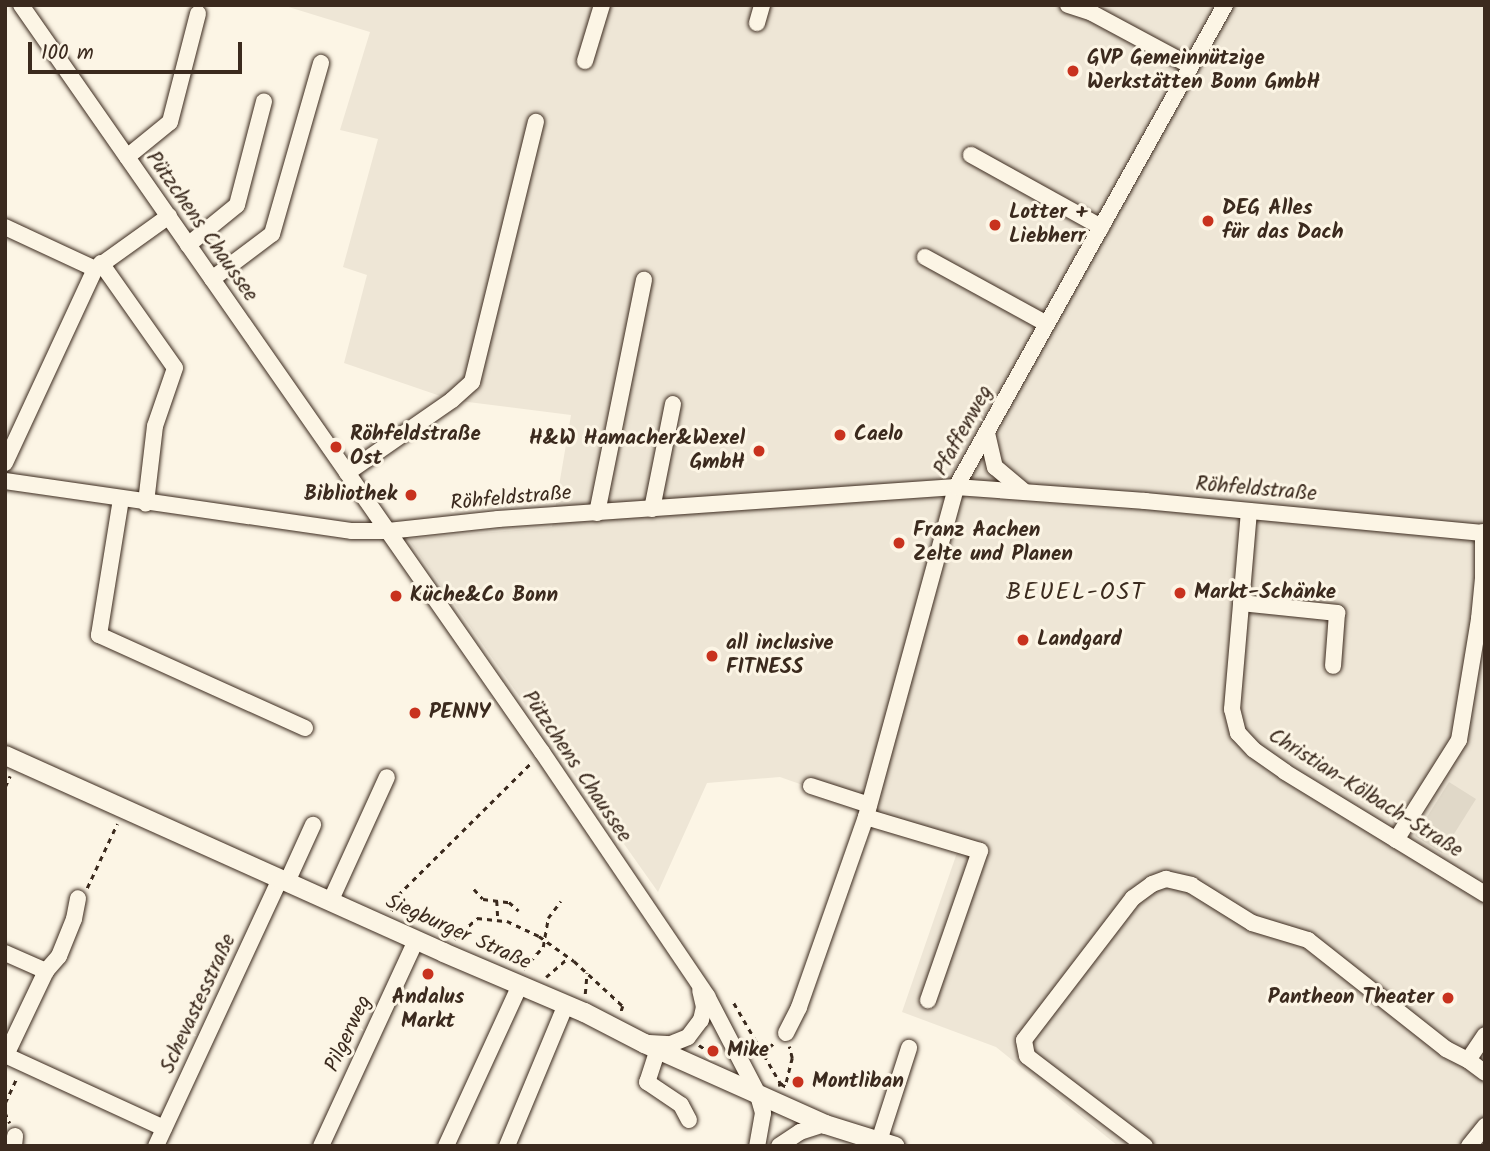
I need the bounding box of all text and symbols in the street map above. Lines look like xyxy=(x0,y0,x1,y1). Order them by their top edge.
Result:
scale bar xyxy=(32,28,245,72)
text: 100 m xyxy=(41,37,94,70)
place label: GVP Gemeinnützige Werkstätten Bonn GmbH xyxy=(1087,46,1320,96)
marker: GVP Gemeinnützige Werkstätten Bonn GmbH xyxy=(1065,63,1081,79)
street label: Pützchens Chaussee xyxy=(140,147,262,307)
place label: DEG Alles für das Dach xyxy=(1222,196,1344,246)
place label: Lotter + Liebherr xyxy=(1009,200,1088,250)
marker: DEG Alles für das Dach xyxy=(1200,213,1216,229)
marker: Lotter + Liebherr xyxy=(987,217,1003,233)
street label: Pfaffenweg xyxy=(929,382,999,480)
place label: Röhfeldstraße Ost xyxy=(350,422,481,472)
place label: Caelo xyxy=(854,422,903,448)
place label: H&W Hamacher&Wexel GmbH xyxy=(529,426,745,476)
marker: Caelo xyxy=(832,427,848,443)
marker: Röhfeldstraße Ost xyxy=(328,439,344,455)
marker: H&W Hamacher&Wexel GmbH xyxy=(751,443,767,459)
street label: Röhfeldstraße xyxy=(1194,472,1318,508)
street label: Röhfeldstraße xyxy=(449,481,573,517)
place label: Bibliothek xyxy=(304,482,397,508)
marker: Bibliothek xyxy=(403,487,419,503)
place label: Franz Aachen Zelte und Planen xyxy=(913,518,1073,568)
marker: Franz Aachen Zelte und Planen xyxy=(891,535,907,551)
district label: BEUEL-OST xyxy=(1007,579,1145,607)
place label: Markt-Schänke xyxy=(1194,580,1336,606)
place label: Küche&Co Bonn xyxy=(410,583,558,609)
marker: Markt-Schänke xyxy=(1172,585,1188,601)
marker: Küche&Co Bonn xyxy=(388,588,404,604)
place label: Landgard xyxy=(1037,627,1122,653)
place label: all inclusive FITNESS xyxy=(726,631,833,681)
marker: Landgard xyxy=(1015,632,1031,648)
marker: all inclusive FITNESS xyxy=(704,648,720,664)
street label: Pützchens Chaussee xyxy=(516,686,636,848)
place label: PENNY xyxy=(429,700,490,726)
marker: PENNY xyxy=(407,705,423,721)
street label: Christian-Kölbach-Straße xyxy=(1263,724,1467,864)
street label: Siegburger Straße xyxy=(381,890,535,976)
street label: Schevastesstraße xyxy=(156,930,242,1078)
marker: Andalus Markt xyxy=(420,966,436,982)
place label: Andalus Markt xyxy=(392,985,464,1035)
place label: Pantheon Theater xyxy=(1268,985,1434,1011)
marker: Pantheon Theater xyxy=(1440,990,1456,1006)
street label: Pilgerweg xyxy=(320,992,378,1076)
place label: Mike xyxy=(727,1038,769,1064)
marker: Mike xyxy=(705,1043,721,1059)
place label: Montliban xyxy=(812,1069,904,1095)
marker: Montliban xyxy=(790,1074,806,1090)

